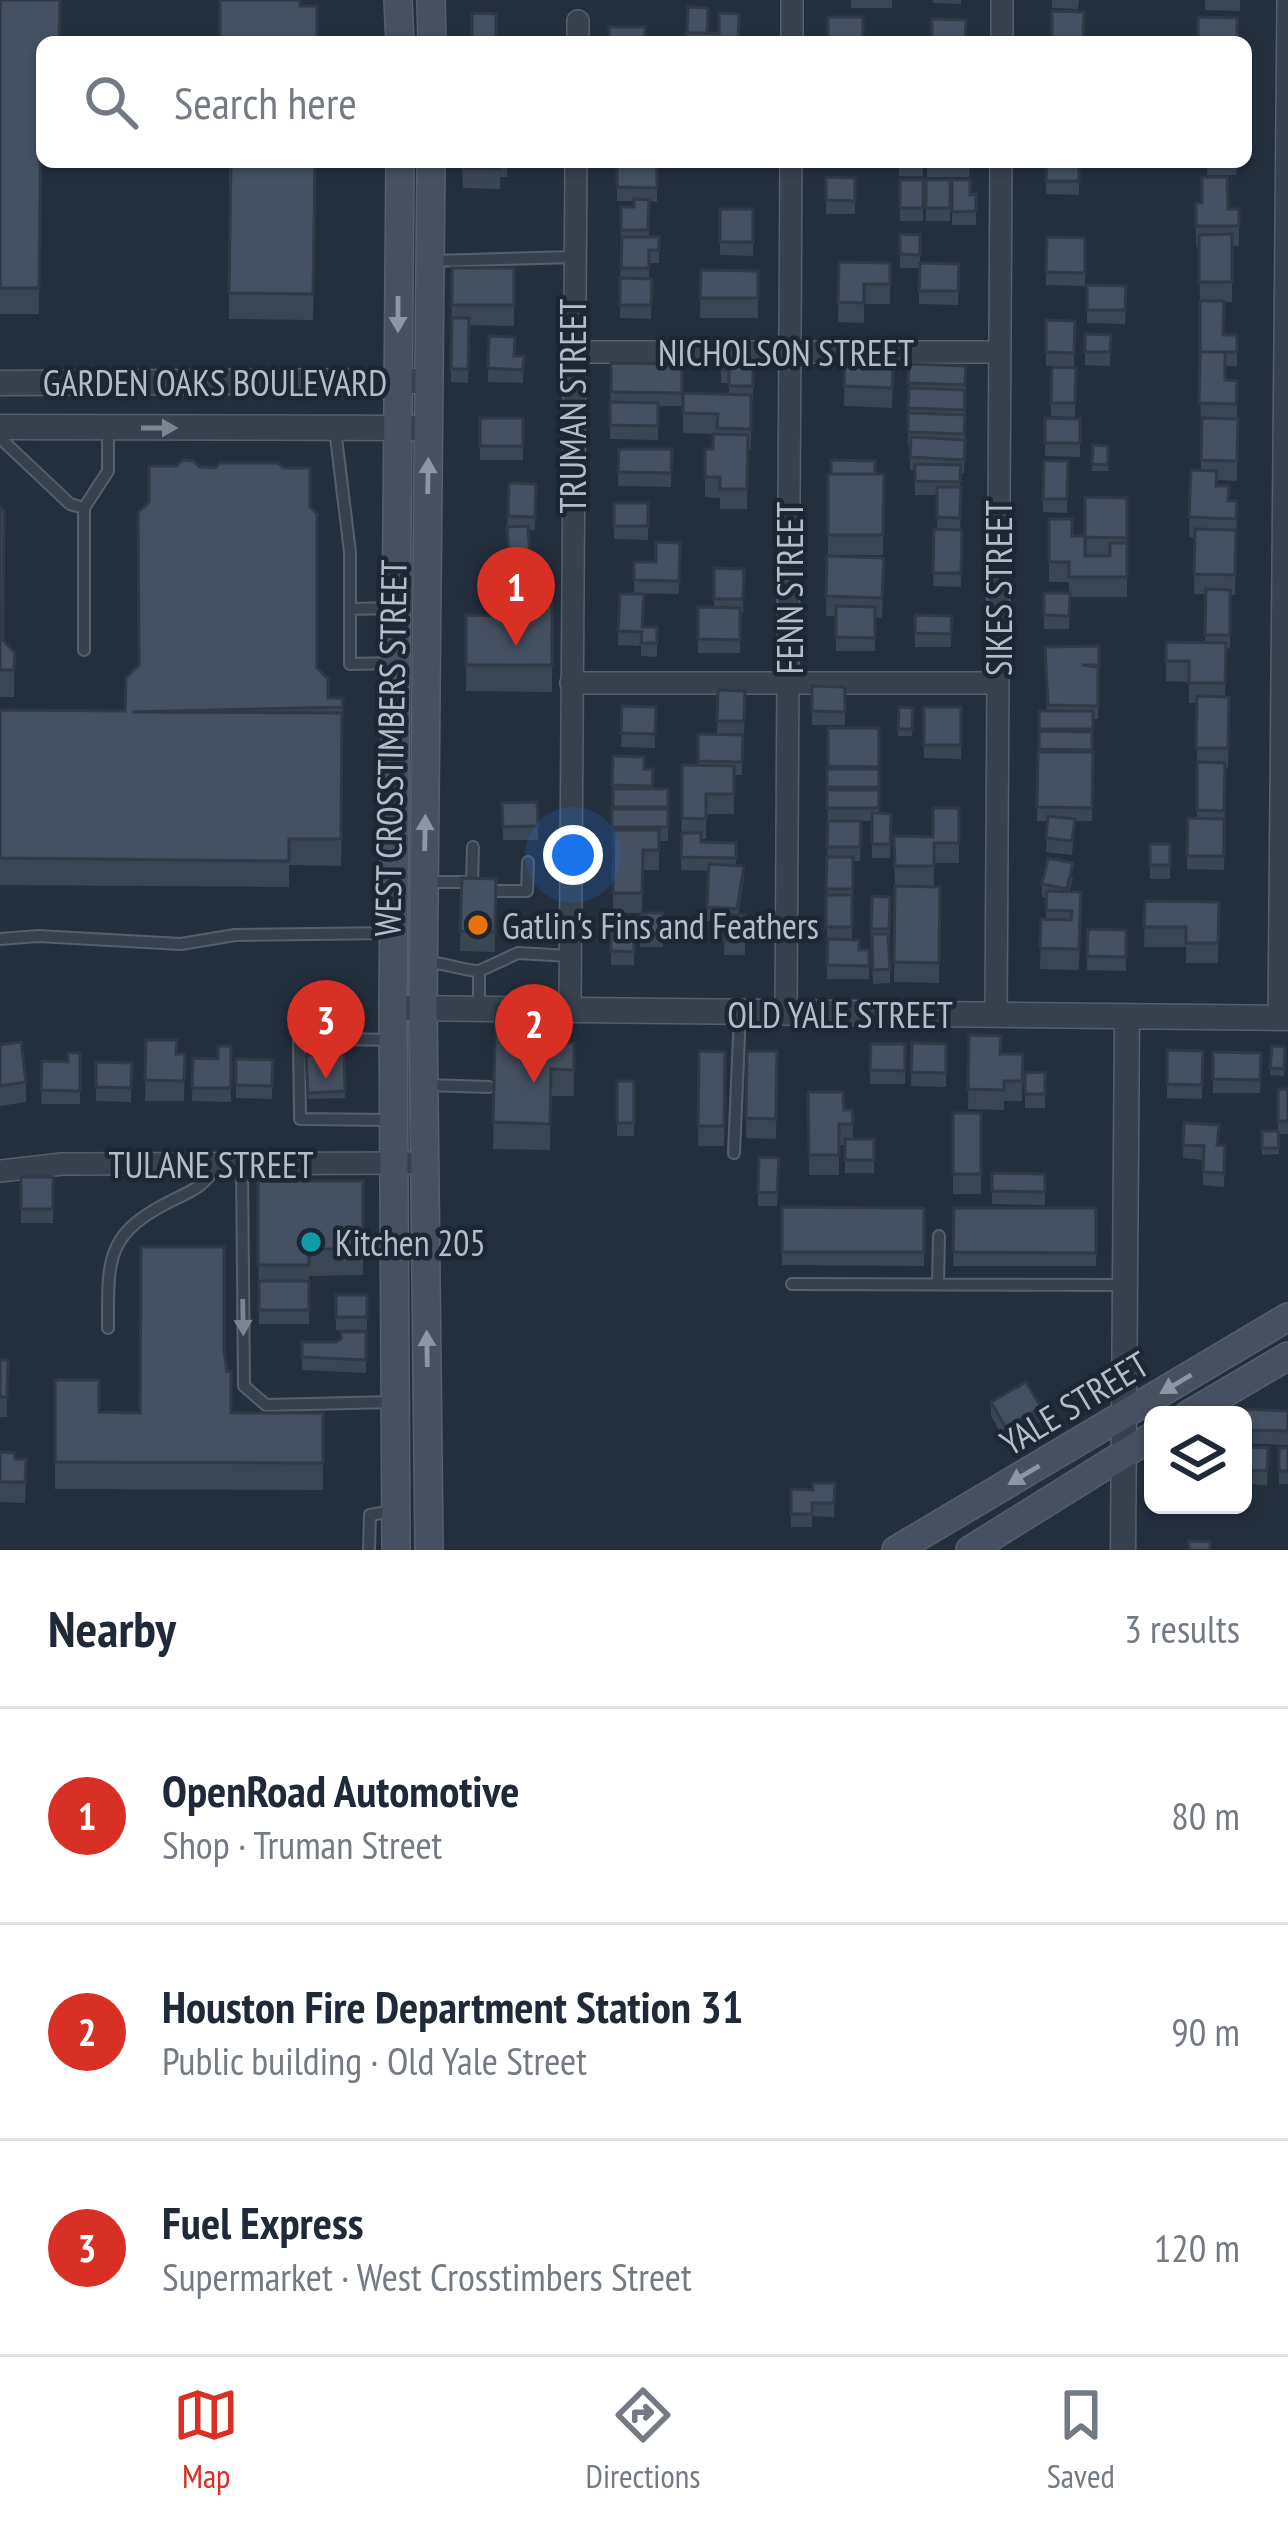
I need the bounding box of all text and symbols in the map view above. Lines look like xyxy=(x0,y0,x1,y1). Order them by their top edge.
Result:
search box xyxy=(36,36,1252,168)
icon: search xyxy=(78,69,144,135)
text: Search here xyxy=(174,73,357,131)
one-way arrow xyxy=(388,296,408,334)
street label: TRUMAN STREET xyxy=(549,299,596,513)
street label: NICHOLSON STREET xyxy=(658,329,914,376)
street label: GARDEN OAKS BOULEVARD xyxy=(43,359,387,406)
one-way arrow xyxy=(141,418,179,438)
one-way arrow xyxy=(418,456,438,494)
street label: SIKES STREET xyxy=(975,500,1022,676)
street label: FENN STREET xyxy=(766,502,813,674)
pin: 1 xyxy=(477,547,555,646)
street label: WEST CROSSTIMBERS STREET xyxy=(363,559,417,937)
one-way arrow xyxy=(415,813,435,851)
your location xyxy=(543,825,603,885)
place label: Gatlin's Fins and Feathers xyxy=(502,902,819,949)
marker: Gatlin's Fins and Feathers xyxy=(465,912,491,938)
pin: 3 xyxy=(287,980,365,1079)
pin: 2 xyxy=(495,984,573,1083)
street label: OLD YALE STREET xyxy=(727,991,953,1038)
street label: TULANE STREET xyxy=(108,1141,314,1188)
place label: Kitchen 205 xyxy=(335,1219,486,1266)
marker: Kitchen 205 xyxy=(298,1229,324,1255)
one-way arrow xyxy=(234,1299,253,1337)
one-way arrow xyxy=(418,1329,437,1367)
street label: YALE STREET xyxy=(991,1340,1157,1466)
one-way arrow xyxy=(1159,1373,1193,1394)
map controls xyxy=(1144,1406,1252,1514)
button: layers xyxy=(1144,1406,1252,1514)
one-way arrow xyxy=(1007,1463,1040,1484)
text: Nearby xyxy=(48,1595,176,1661)
text: 3 results xyxy=(1124,1603,1240,1654)
text: OpenRoad Automotive xyxy=(162,1761,519,1819)
text: 1 xyxy=(78,1790,96,1841)
text: 80 m xyxy=(1171,1790,1240,1841)
text: Shop · Truman Street xyxy=(162,1819,442,1870)
text: Houston Fire Department Station 31 xyxy=(162,1977,743,2035)
text: 2 xyxy=(78,2006,96,2057)
text: 90 m xyxy=(1171,2006,1240,2057)
text: Public building · Old Yale Street xyxy=(162,2035,587,2086)
text: Fuel Express xyxy=(162,2193,364,2251)
text: 3 xyxy=(78,2222,96,2273)
text: 120 m xyxy=(1154,2222,1240,2273)
text: Supermarket · West Crosstimbers Street xyxy=(162,2251,692,2302)
tab: Map xyxy=(173,2382,239,2497)
tab: Directions xyxy=(586,2382,700,2497)
tab: Saved xyxy=(1047,2382,1115,2497)

